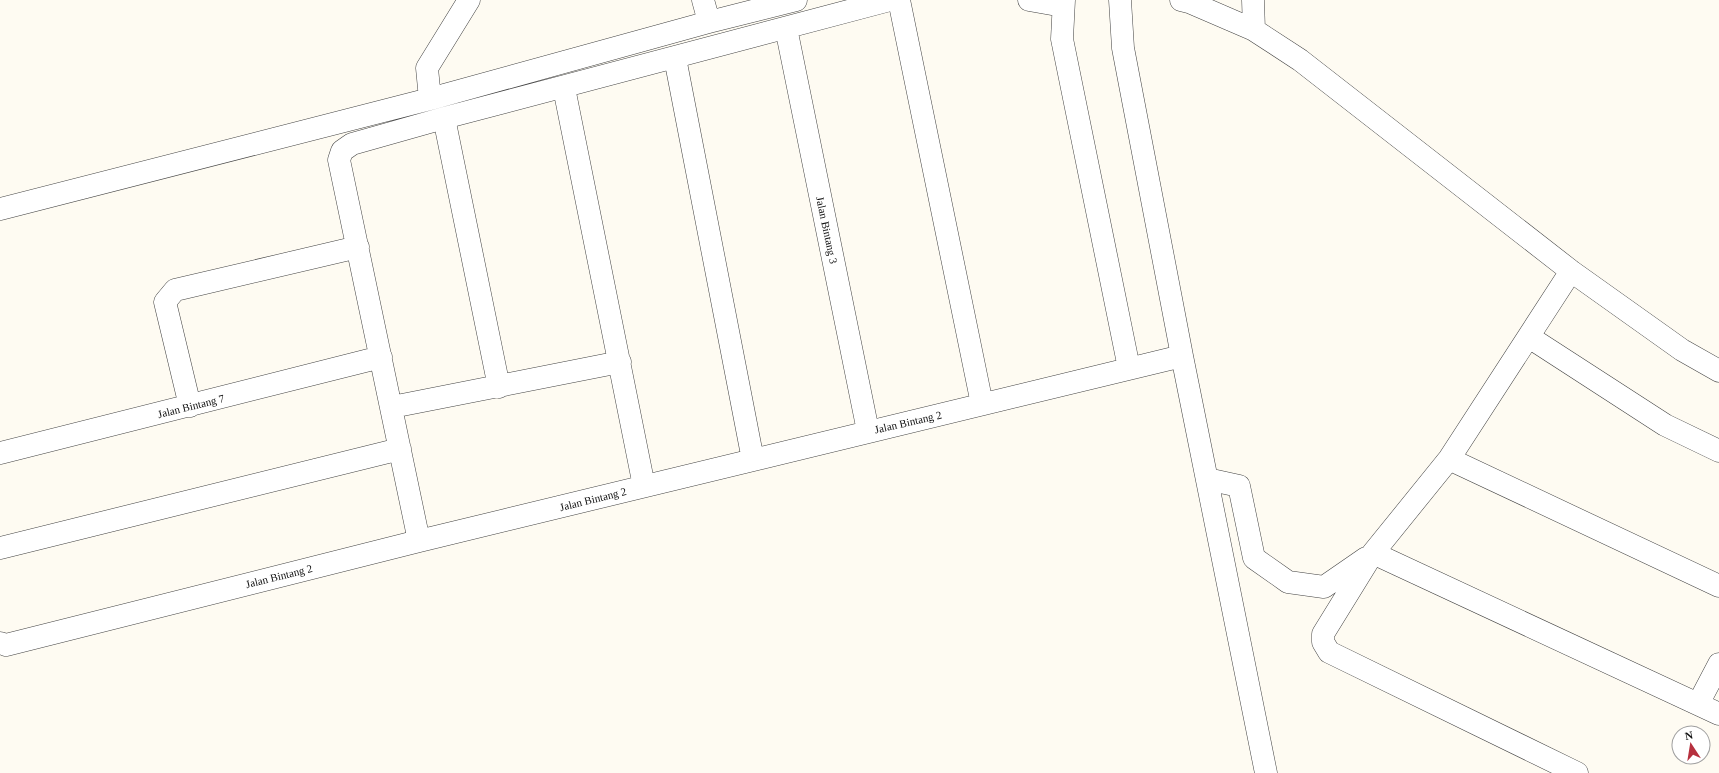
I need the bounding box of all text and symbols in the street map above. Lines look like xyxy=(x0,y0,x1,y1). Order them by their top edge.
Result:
street label: Jalan Bintang 3 xyxy=(814,195,840,265)
street label: Jalan Bintang 7 xyxy=(156,392,226,420)
street label: Jalan Bintang 2 xyxy=(873,408,943,436)
street label: Jalan Bintang 2 xyxy=(558,485,628,513)
street label: Jalan Bintang 2 xyxy=(244,562,314,590)
north arrow xyxy=(1671,725,1711,765)
text: N xyxy=(1684,729,1694,742)

